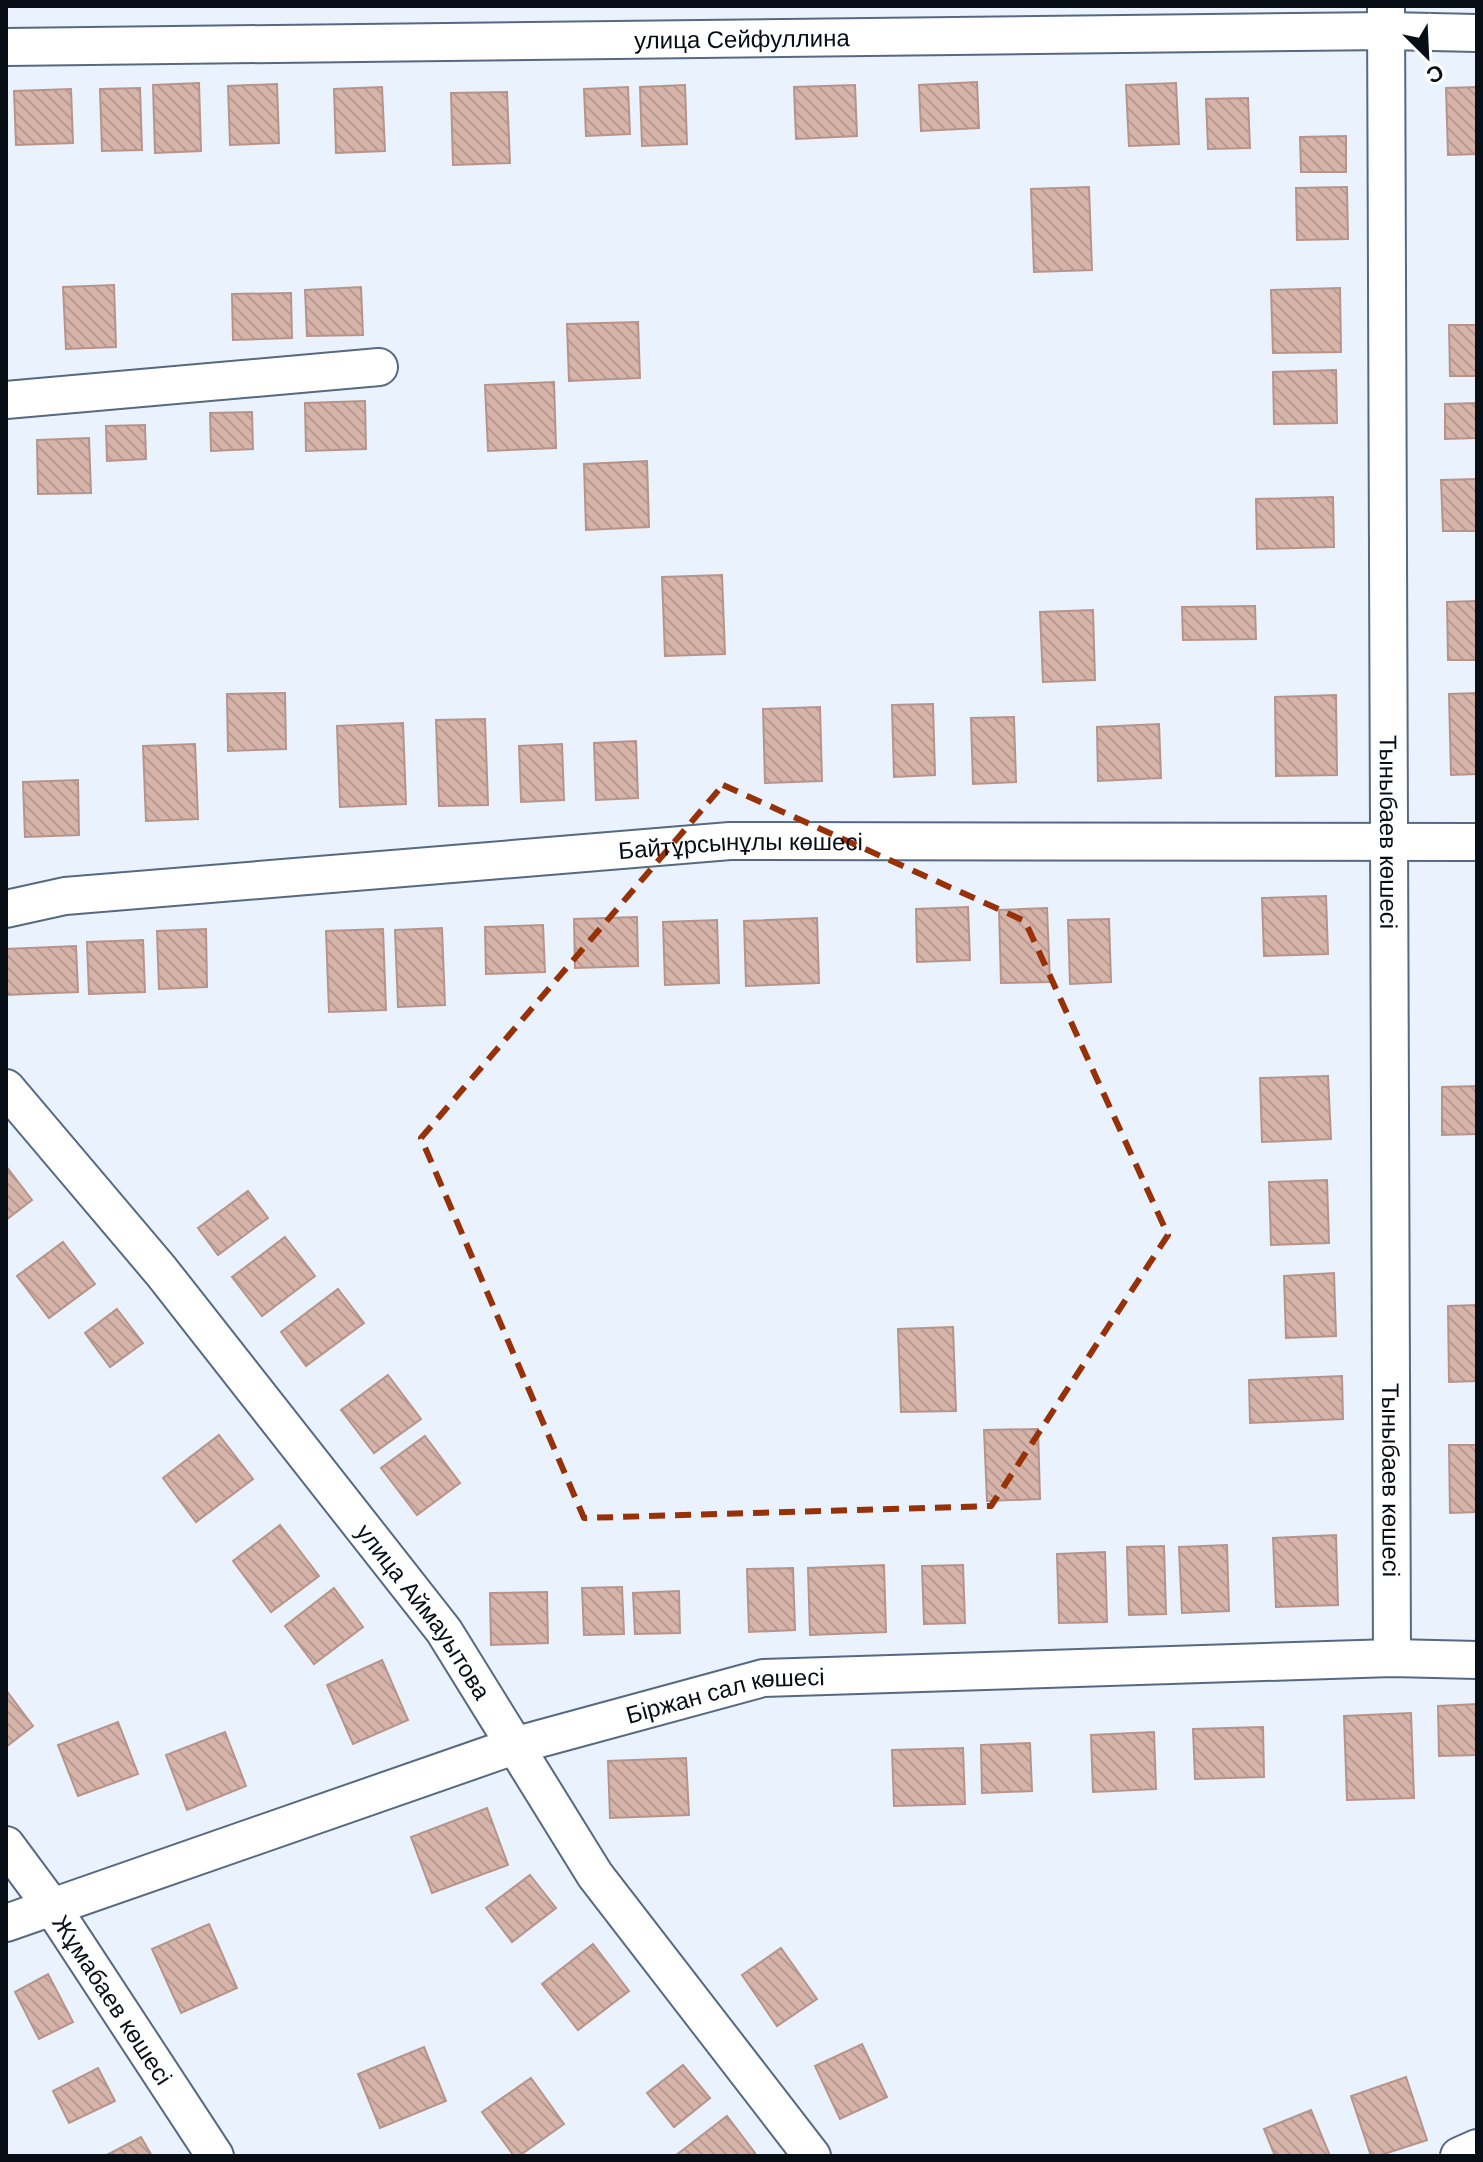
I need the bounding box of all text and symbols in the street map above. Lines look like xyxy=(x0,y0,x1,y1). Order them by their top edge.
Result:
north arrow xyxy=(1387,16,1467,96)
street label: улица Сейфуллина xyxy=(634,22,851,55)
text: С xyxy=(1422,57,1448,90)
street label: Тыныбаев көшесі xyxy=(1373,735,1405,929)
street label: Байтұрсынұлы көшесі xyxy=(617,825,863,866)
street label: Тыныбаев көшесі xyxy=(1376,1383,1407,1577)
street label: улица Аймауытова xyxy=(350,1517,498,1706)
street label: Біржан сал көшесі xyxy=(622,1661,825,1730)
street label: Жұмабаев көшесі xyxy=(46,1909,180,2091)

